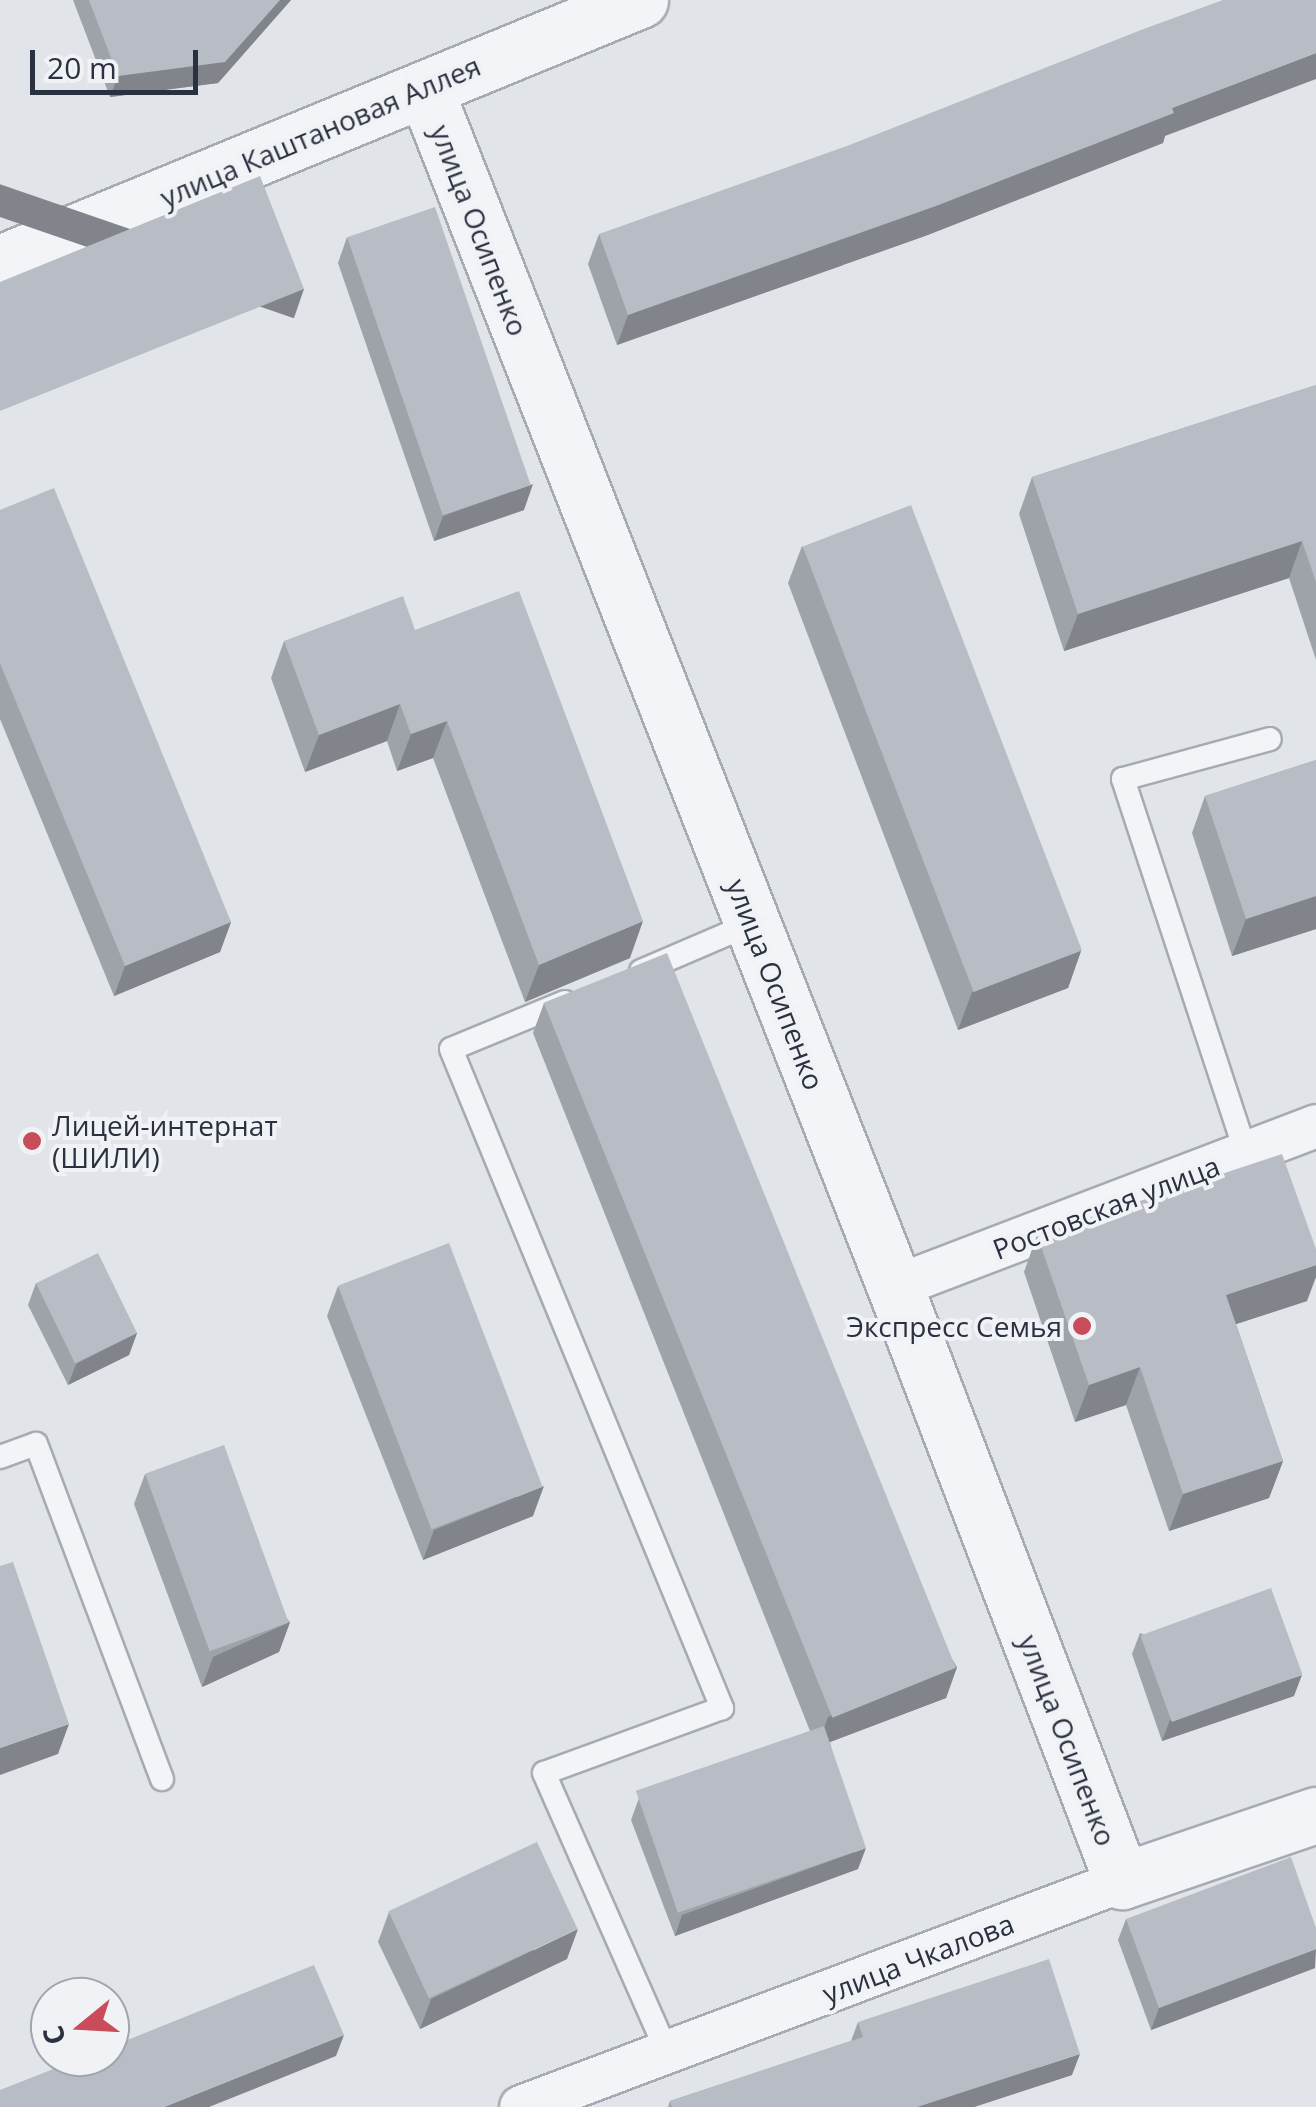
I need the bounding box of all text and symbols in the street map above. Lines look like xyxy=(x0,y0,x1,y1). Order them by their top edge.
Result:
scale bar xyxy=(35,30,202,92)
text: 20 m xyxy=(47,47,117,88)
street label: улица Каштановая Аллея xyxy=(155,48,485,214)
street label: улица Осипенко xyxy=(424,120,536,340)
street label: улица Осипенко xyxy=(720,874,832,1094)
place label: Лицей-интернат (ШИЛИ) xyxy=(52,1108,278,1174)
marker: Лицей-интернат (ШИЛИ) xyxy=(21,1130,43,1152)
street label: Ростовская улица xyxy=(988,1148,1224,1266)
place label: Экспресс Семья xyxy=(846,1309,1062,1343)
marker: Экспресс Семья xyxy=(1071,1315,1093,1337)
street label: улица Осипенко xyxy=(1012,1630,1124,1850)
street label: улица Чкалова xyxy=(818,1906,1018,2010)
north arrow xyxy=(30,1977,130,2077)
text: С xyxy=(33,2021,74,2050)

